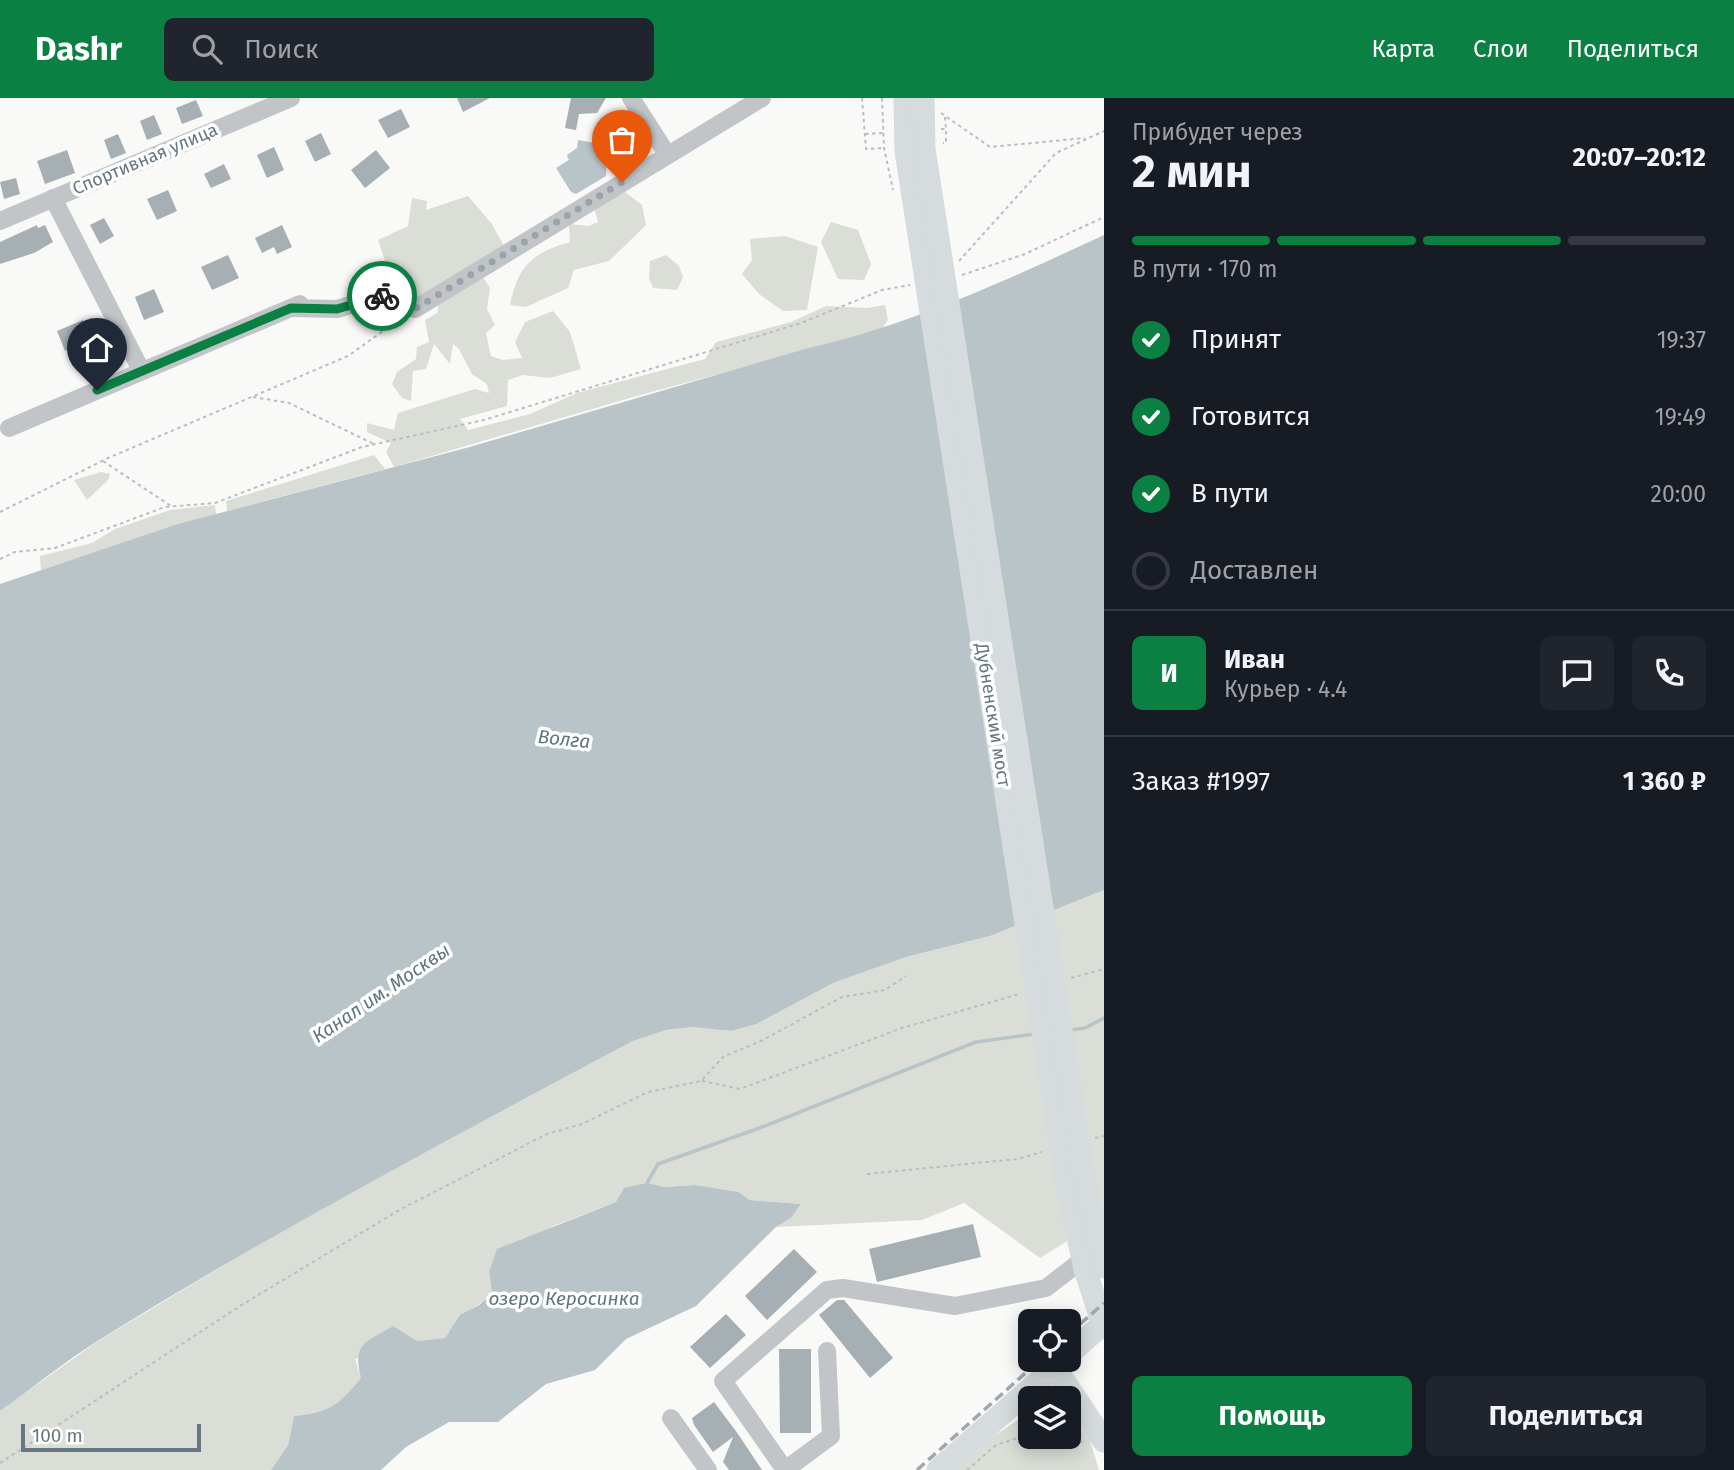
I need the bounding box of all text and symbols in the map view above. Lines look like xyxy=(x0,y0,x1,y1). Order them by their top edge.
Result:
search box xyxy=(164,18,654,81)
text: Dashr xyxy=(35,29,122,69)
icon: search xyxy=(188,30,226,68)
text: Поиск xyxy=(244,34,318,65)
text: Карта xyxy=(1371,35,1435,63)
text: Слои xyxy=(1473,35,1529,63)
text: Поделиться xyxy=(1567,35,1699,63)
pin xyxy=(592,110,652,182)
street label: Спортивная улица xyxy=(69,118,221,200)
text: Прибудет через xyxy=(1132,118,1303,146)
icon: bag xyxy=(603,121,641,159)
text: 20:07–20:12 xyxy=(1572,142,1706,173)
text: 2 мин xyxy=(1132,144,1252,199)
text: В пути · 170 m xyxy=(1132,255,1277,283)
courier xyxy=(347,261,417,331)
icon: bike xyxy=(363,277,401,315)
pin xyxy=(67,318,127,390)
icon: check xyxy=(1132,321,1170,359)
text: Принят xyxy=(1191,324,1281,355)
text: 19:37 xyxy=(1657,326,1706,354)
icon: home xyxy=(78,329,116,367)
icon: check xyxy=(1132,398,1170,436)
text: Готовится xyxy=(1191,401,1311,432)
text: 19:49 xyxy=(1655,403,1706,431)
icon: check xyxy=(1132,475,1170,513)
text: В пути xyxy=(1191,478,1269,509)
text: 20:00 xyxy=(1651,480,1706,508)
text: Доставлен xyxy=(1191,555,1318,586)
button: chat xyxy=(1540,636,1614,710)
button: phone xyxy=(1632,636,1706,710)
street label: Дубненский мост xyxy=(971,641,1015,789)
text: Иван xyxy=(1224,644,1285,675)
text: И xyxy=(1160,658,1178,689)
text: Курьер · 4.4 xyxy=(1224,675,1347,703)
water label: Волга xyxy=(537,725,591,753)
text: Заказ #1997 xyxy=(1132,766,1270,797)
text: 1 360 ₽ xyxy=(1623,766,1706,797)
water label: Канал им. Москвы xyxy=(308,938,454,1048)
water label: озеро Керосинка xyxy=(489,1287,639,1310)
map controls xyxy=(1018,1309,1081,1449)
button: locate xyxy=(1018,1309,1081,1372)
button: Помощь xyxy=(1132,1376,1412,1456)
button: Поделиться xyxy=(1426,1376,1706,1456)
button: layers xyxy=(1018,1386,1081,1449)
scale bar xyxy=(21,1421,201,1453)
text: 100 m xyxy=(32,1424,83,1447)

